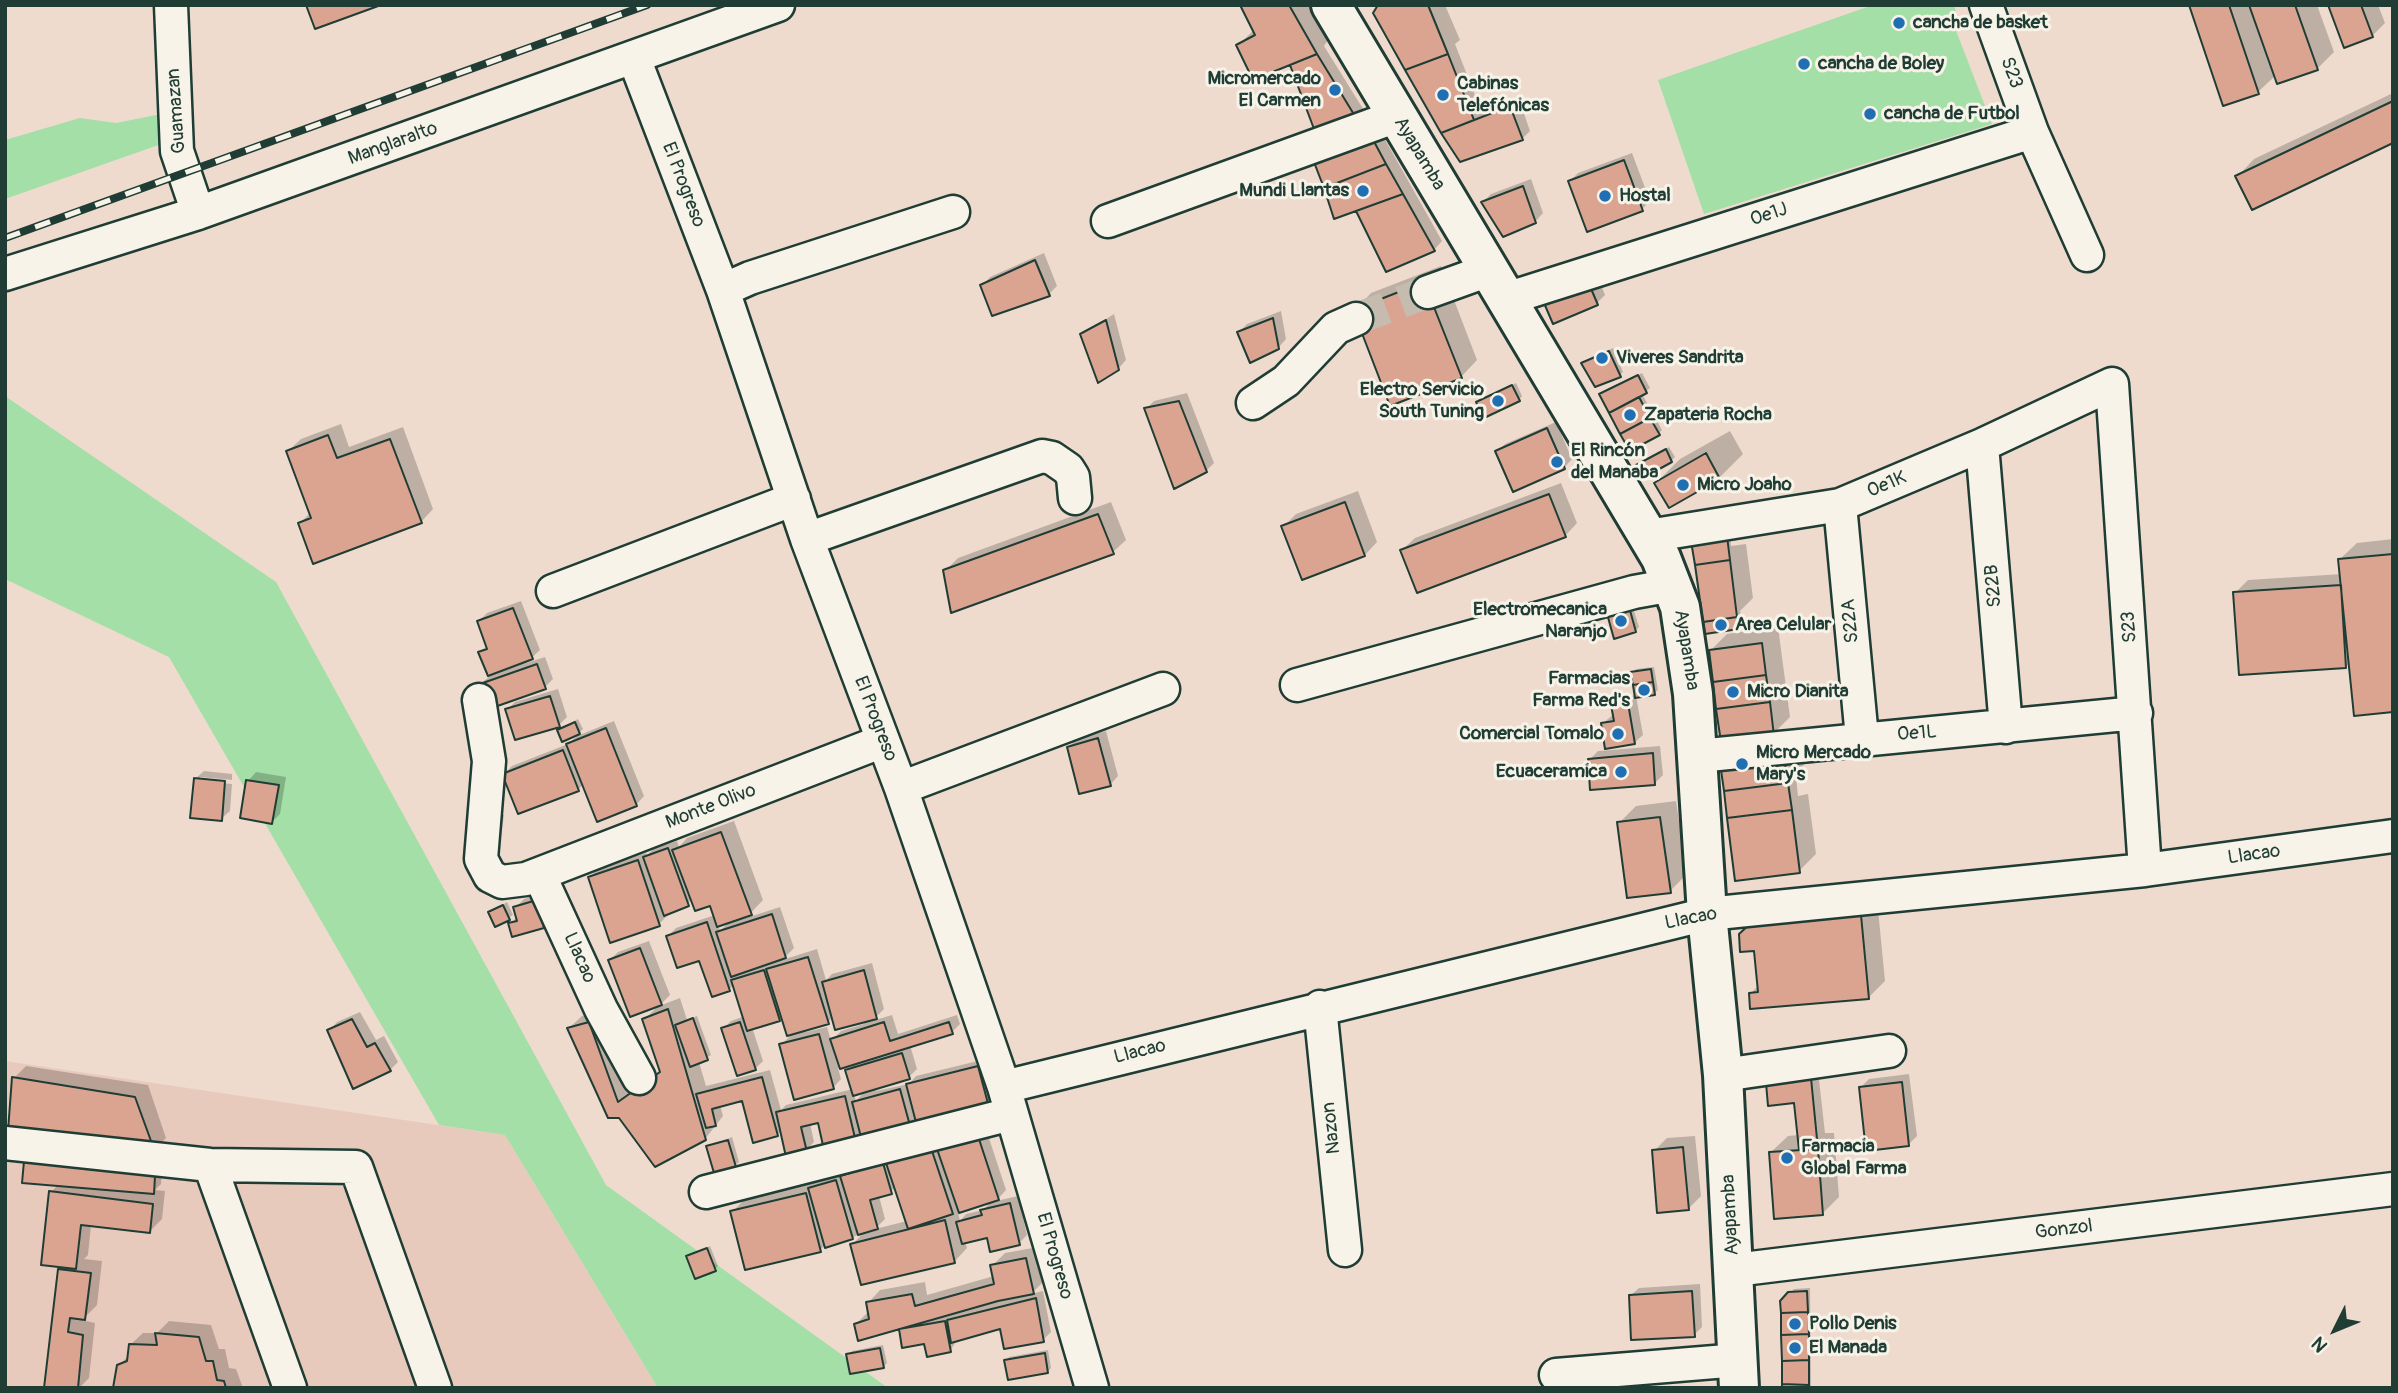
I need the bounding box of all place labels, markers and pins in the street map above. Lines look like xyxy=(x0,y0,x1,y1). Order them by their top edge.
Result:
place label: cancha de basket xyxy=(1913,12,2048,34)
marker: cancha de basket xyxy=(1891,15,1907,31)
place label: cancha de Boley xyxy=(1818,53,1944,75)
marker: cancha de Boley xyxy=(1796,56,1812,72)
place label: Micromercado El Carmen xyxy=(1208,68,1321,112)
place label: Cabinas Telefónicas xyxy=(1457,73,1549,117)
marker: Micromercado El Carmen xyxy=(1327,82,1343,98)
marker: Cabinas Telefónicas xyxy=(1435,87,1451,103)
place label: cancha de Futbol xyxy=(1884,103,2020,125)
marker: cancha de Futbol xyxy=(1862,106,1878,122)
place label: Mundi Llantas xyxy=(1239,180,1349,202)
marker: Mundi Llantas xyxy=(1355,183,1371,199)
place label: Hostal xyxy=(1619,185,1671,207)
marker: Hostal xyxy=(1597,188,1613,204)
place label: Viveres Sandrita xyxy=(1616,347,1744,369)
marker: Viveres Sandrita xyxy=(1594,350,1610,366)
place label: Electro Servicio South Tuning xyxy=(1360,379,1484,423)
marker: Electro Servicio South Tuning xyxy=(1490,393,1506,409)
place label: Zapateria Rocha xyxy=(1644,404,1772,426)
marker: Zapateria Rocha xyxy=(1622,407,1638,423)
place label: El Rincón del Manaba xyxy=(1571,440,1658,484)
marker: El Rincón del Manaba xyxy=(1549,454,1565,470)
place label: Micro Joaho xyxy=(1697,474,1792,496)
marker: Micro Joaho xyxy=(1675,477,1691,493)
place label: Electromecanica Naranjo xyxy=(1473,599,1607,643)
marker: Electromecanica Naranjo xyxy=(1613,613,1629,629)
place label: Area Celular xyxy=(1735,614,1831,636)
marker: Area Celular xyxy=(1713,617,1729,633)
place label: Farmacias Farma Red's xyxy=(1532,668,1630,712)
place label: Micro Dianita xyxy=(1747,681,1849,703)
marker: Farmacias Farma Red's xyxy=(1636,682,1652,698)
marker: Micro Dianita xyxy=(1725,684,1741,700)
place label: Comercial Tomalo xyxy=(1459,723,1604,745)
marker: Comercial Tomalo xyxy=(1610,726,1626,742)
place label: Micro Mercado Mary's xyxy=(1756,742,1871,786)
marker: Micro Mercado Mary's xyxy=(1734,756,1750,772)
place label: Ecuaceramica xyxy=(1496,761,1607,783)
marker: Ecuaceramica xyxy=(1613,764,1629,780)
place label: Farmacia Global Farma xyxy=(1801,1136,1907,1180)
marker: Farmacia Global Farma xyxy=(1779,1150,1795,1166)
place label: Pollo Denis xyxy=(1809,1313,1897,1335)
marker: Pollo Denis xyxy=(1787,1316,1803,1332)
place label: El Manada xyxy=(1809,1337,1887,1359)
marker: El Manada xyxy=(1787,1340,1803,1356)

